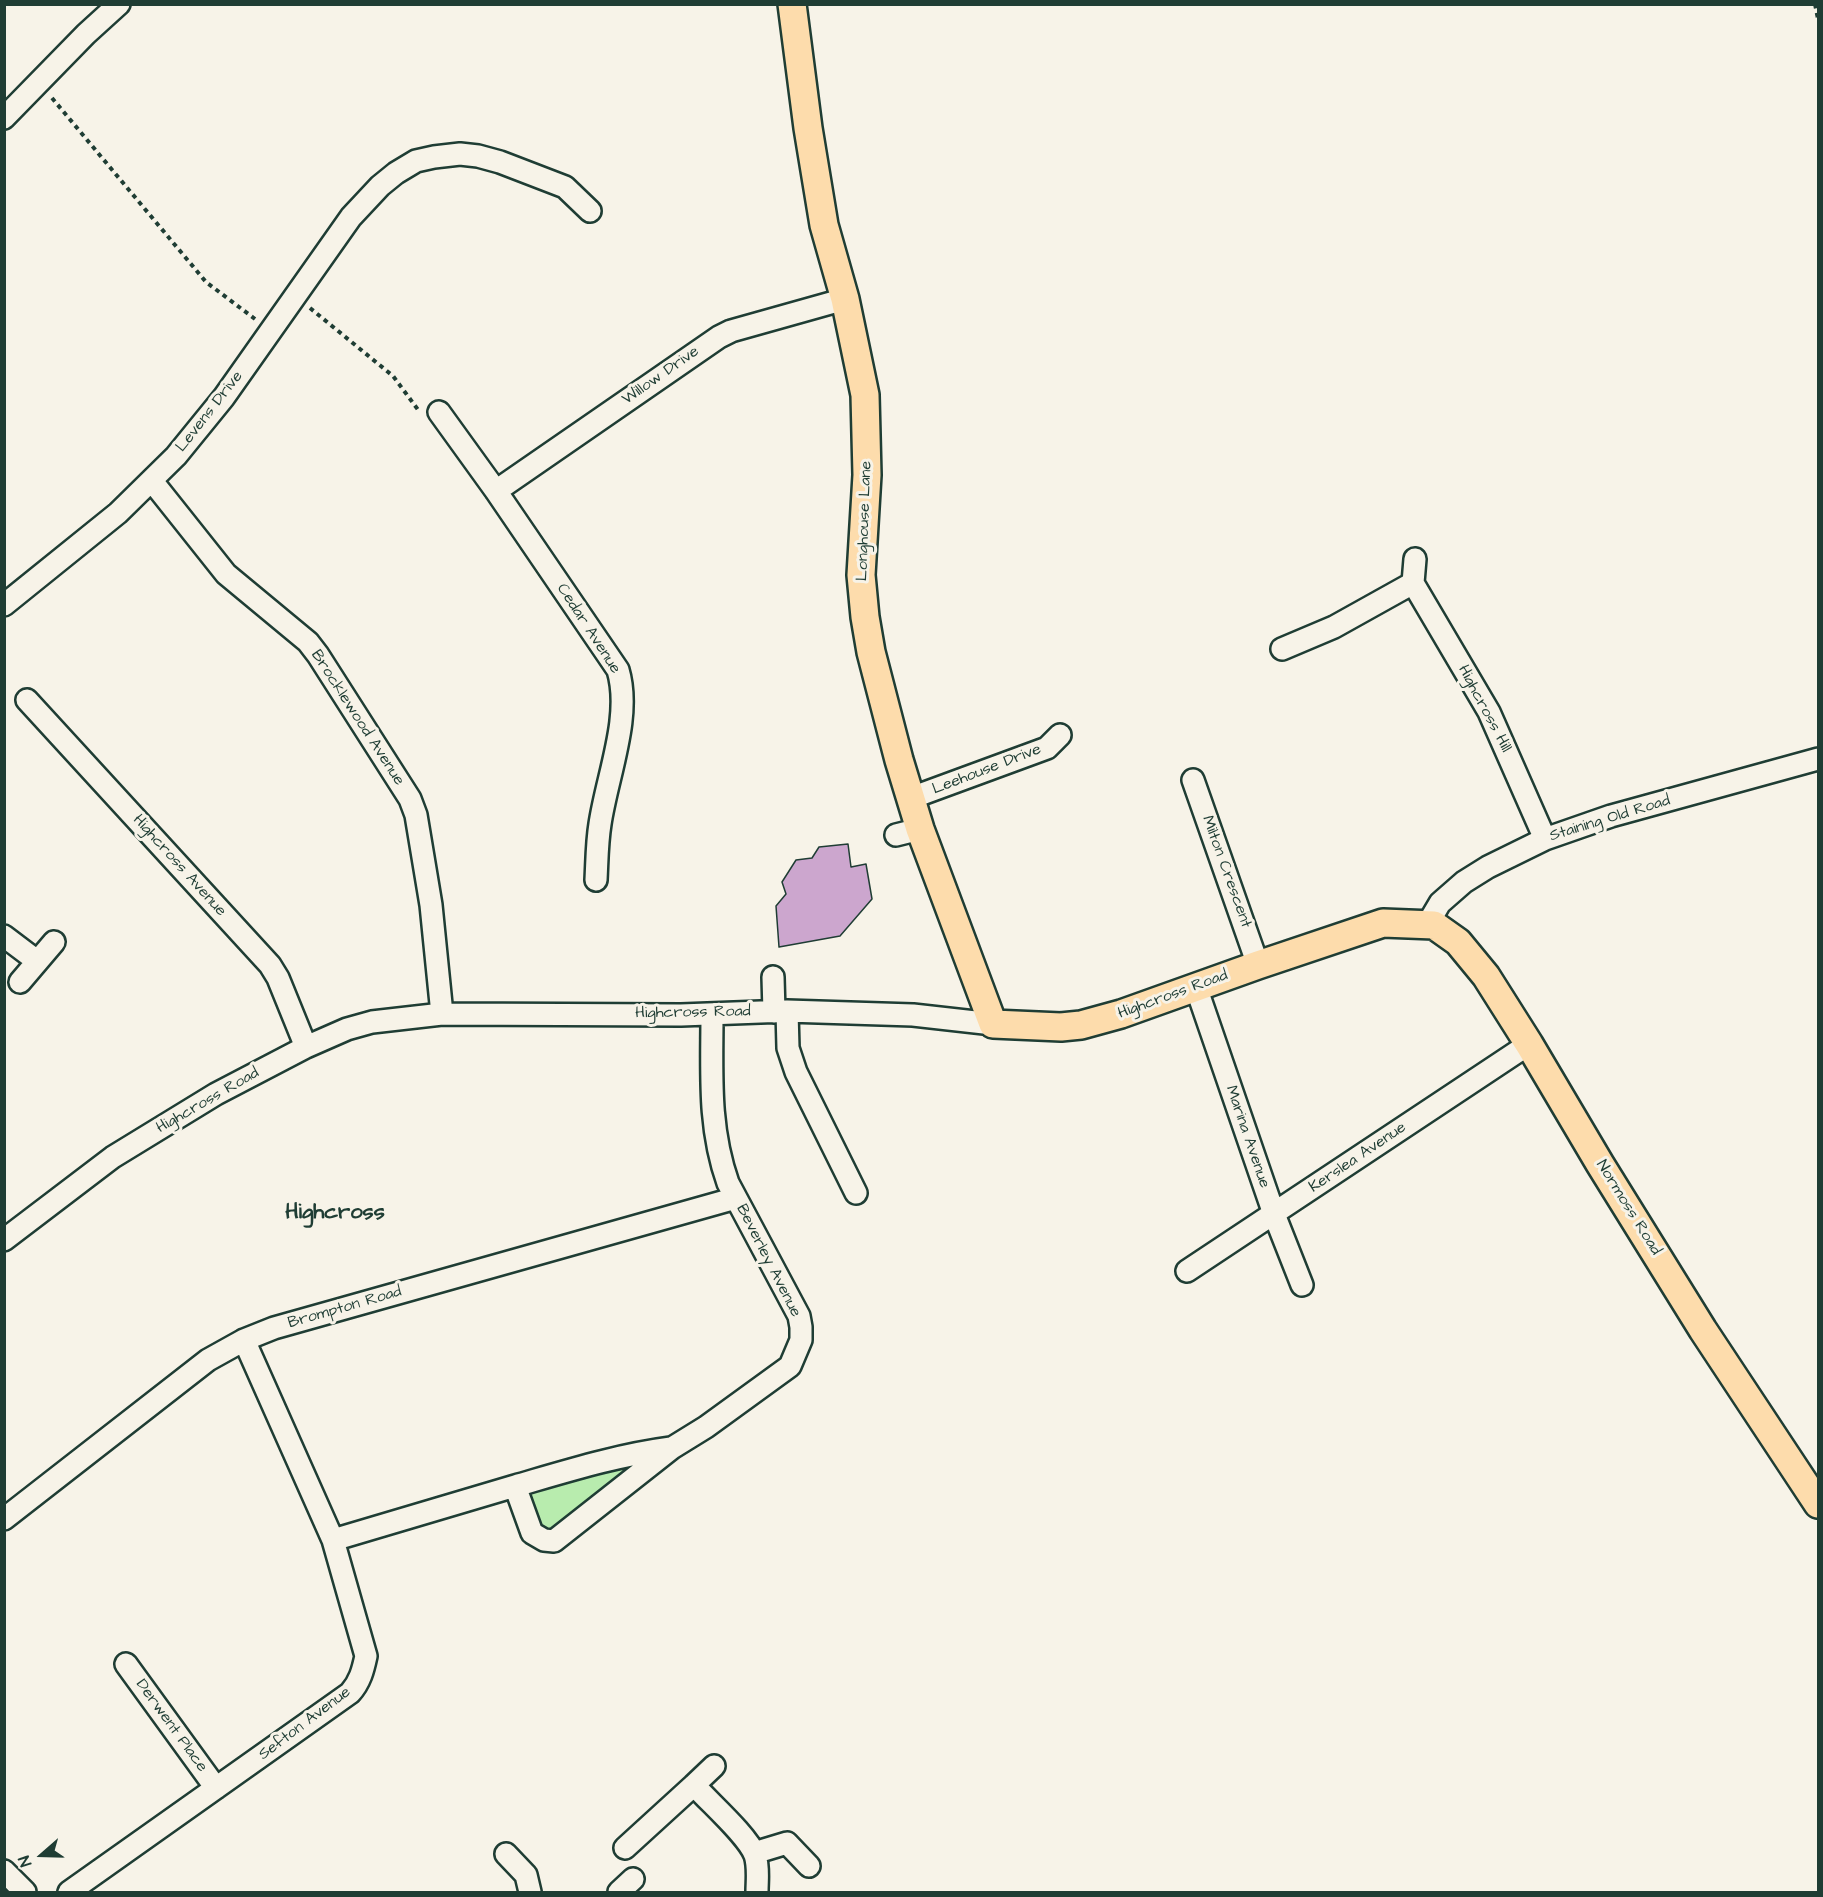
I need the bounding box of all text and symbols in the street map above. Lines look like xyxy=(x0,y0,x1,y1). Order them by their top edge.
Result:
street label: Willow Drive xyxy=(619,342,703,410)
street label: Levens Drive xyxy=(172,368,248,456)
street label: Longhouse Lane xyxy=(853,461,877,581)
street label: Cedar Avenue xyxy=(552,580,624,678)
street label: Brocklewood Avenue xyxy=(306,647,408,789)
street label: Highcross Hill xyxy=(1453,662,1515,756)
street label: Leehouse Drive xyxy=(930,740,1044,800)
street label: Staining Old Road xyxy=(1547,792,1673,846)
street label: Highcross Avenue xyxy=(128,811,230,921)
street label: Milton Crescent xyxy=(1197,813,1255,931)
street label: Highcross Road xyxy=(1115,966,1231,1024)
street label: Highcross Road xyxy=(635,1002,751,1024)
street label: Highcross Road xyxy=(153,1064,263,1138)
street label: Marina Avenue xyxy=(1220,1083,1274,1191)
street label: Kerslea Avenue xyxy=(1306,1118,1410,1198)
street label: Normoss Road xyxy=(1591,1157,1665,1259)
district label: Highcross xyxy=(285,1200,385,1226)
street label: Beverley Avenue xyxy=(731,1201,805,1321)
street label: Brompton Road xyxy=(286,1283,404,1333)
street label: Derwent Place xyxy=(131,1676,211,1776)
street label: Sefton Avenue xyxy=(255,1683,355,1765)
north arrow xyxy=(12,1825,72,1885)
text: N xyxy=(13,1853,37,1870)

